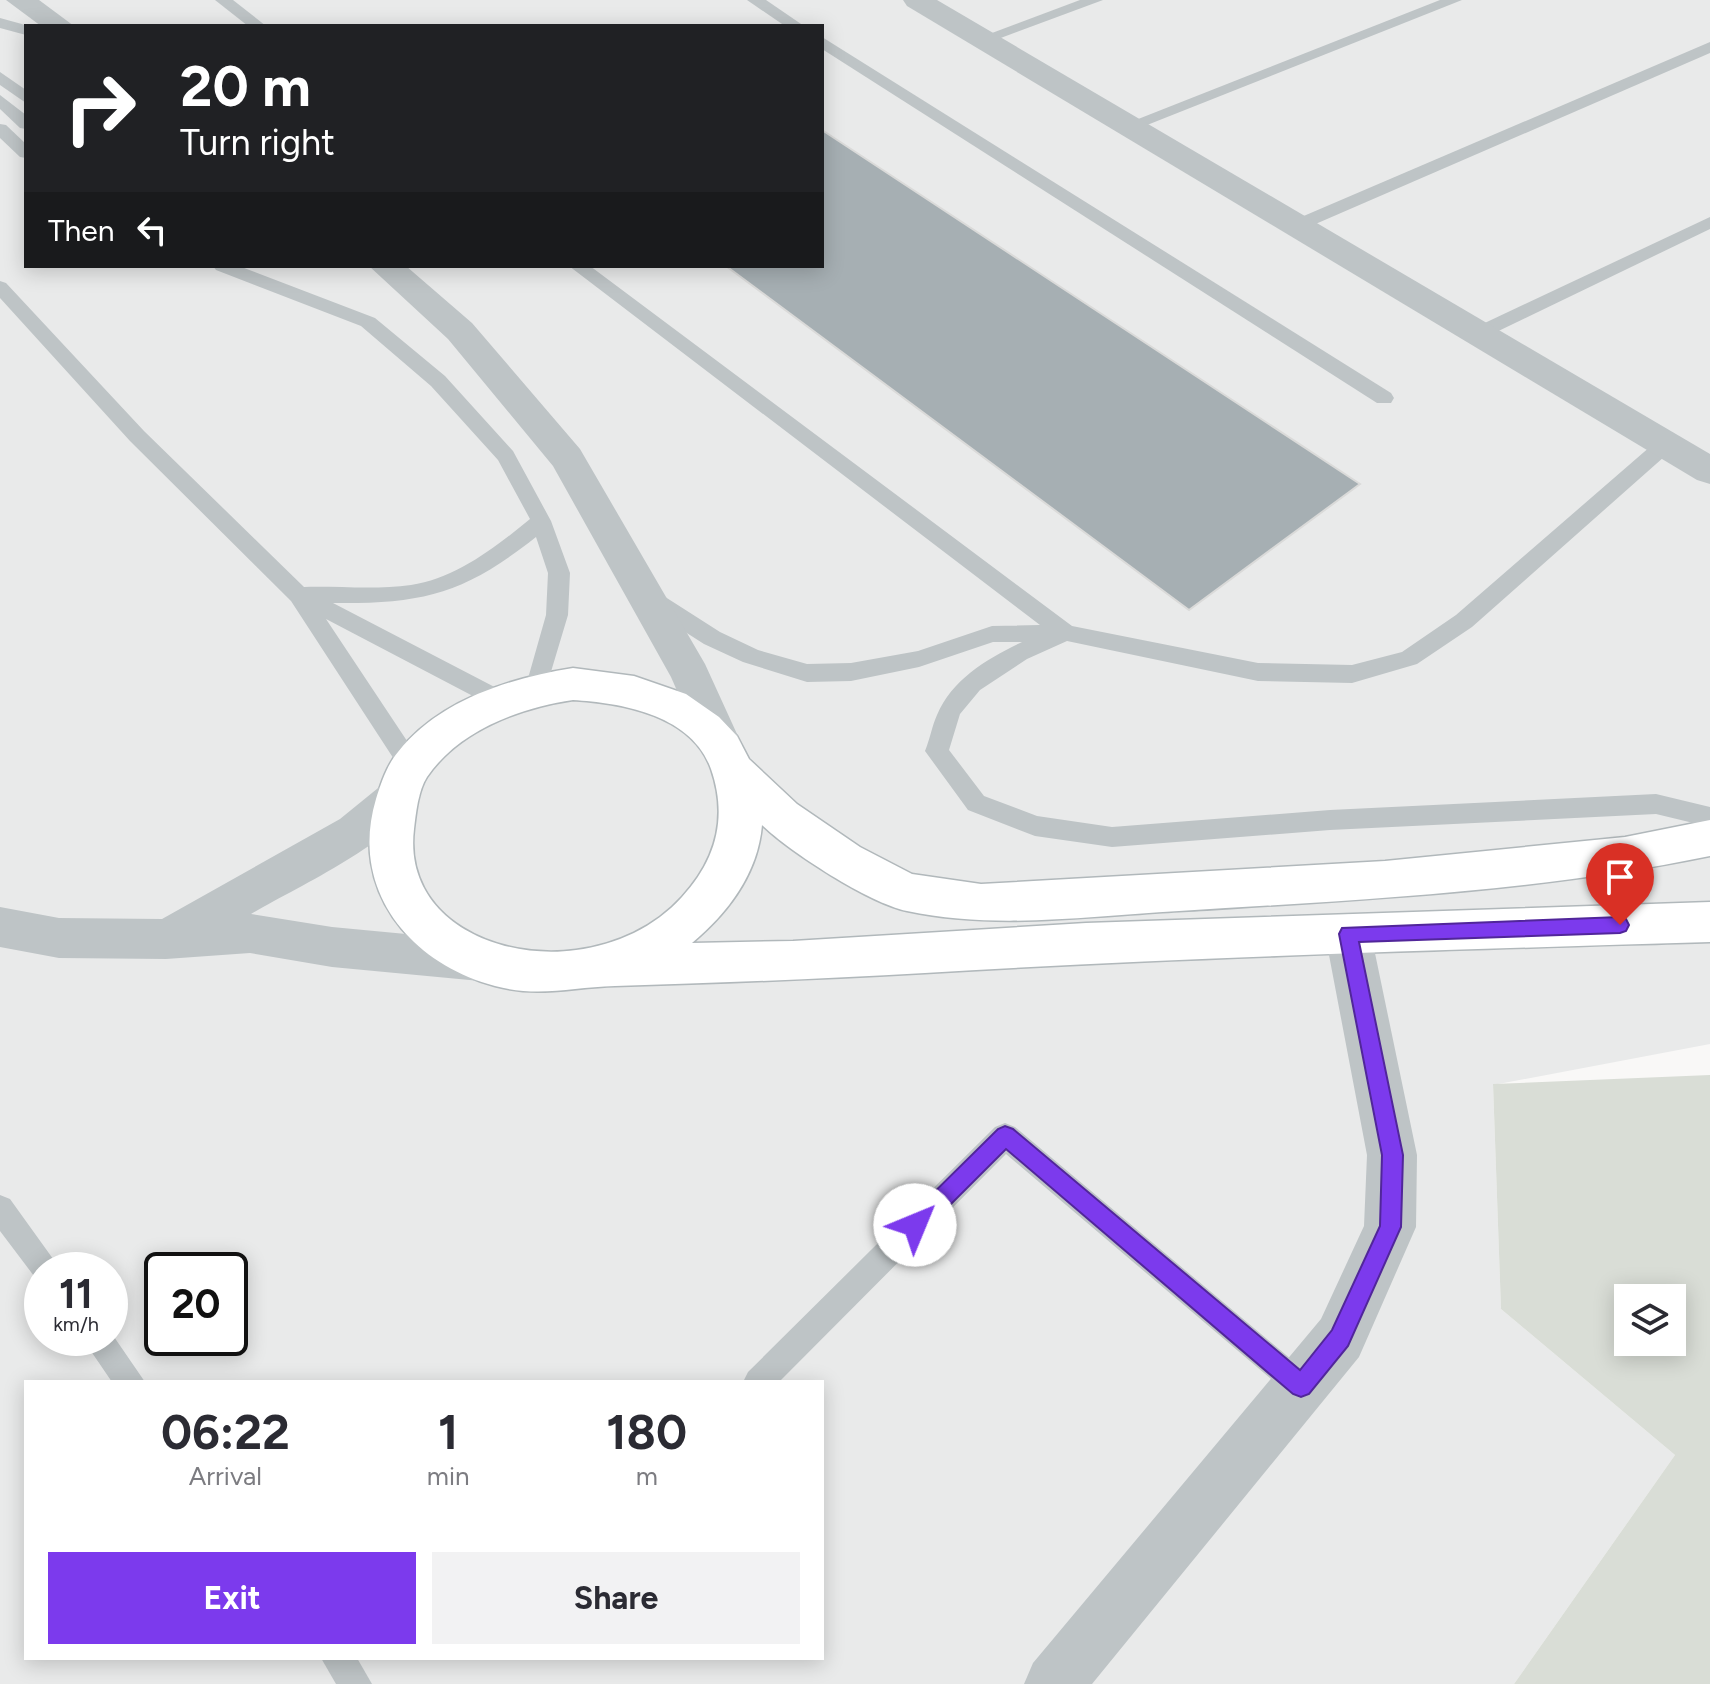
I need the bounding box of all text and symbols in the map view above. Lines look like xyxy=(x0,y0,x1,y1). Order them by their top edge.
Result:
text: 20 m xyxy=(180,53,311,120)
icon: right xyxy=(48,56,152,160)
text: Turn right xyxy=(180,121,335,164)
icon: left xyxy=(130,208,174,252)
text: Then xyxy=(48,212,114,249)
pin xyxy=(1586,843,1654,925)
icon: arrive xyxy=(1598,855,1642,899)
position arrow xyxy=(873,1183,957,1267)
speed limit sign: 20 xyxy=(144,1252,248,1356)
text: 11 xyxy=(59,1270,93,1318)
map controls xyxy=(1614,1284,1686,1356)
button: layers xyxy=(1614,1284,1686,1356)
text: km/h xyxy=(53,1312,99,1336)
text: 06:22 xyxy=(161,1403,290,1461)
text: 1 xyxy=(438,1403,458,1461)
text: 180 xyxy=(606,1403,687,1461)
text: Arrival xyxy=(189,1460,262,1492)
text: min xyxy=(427,1460,469,1492)
text: m xyxy=(636,1460,658,1492)
button: Exit xyxy=(48,1552,416,1644)
button: Share xyxy=(432,1552,800,1644)

